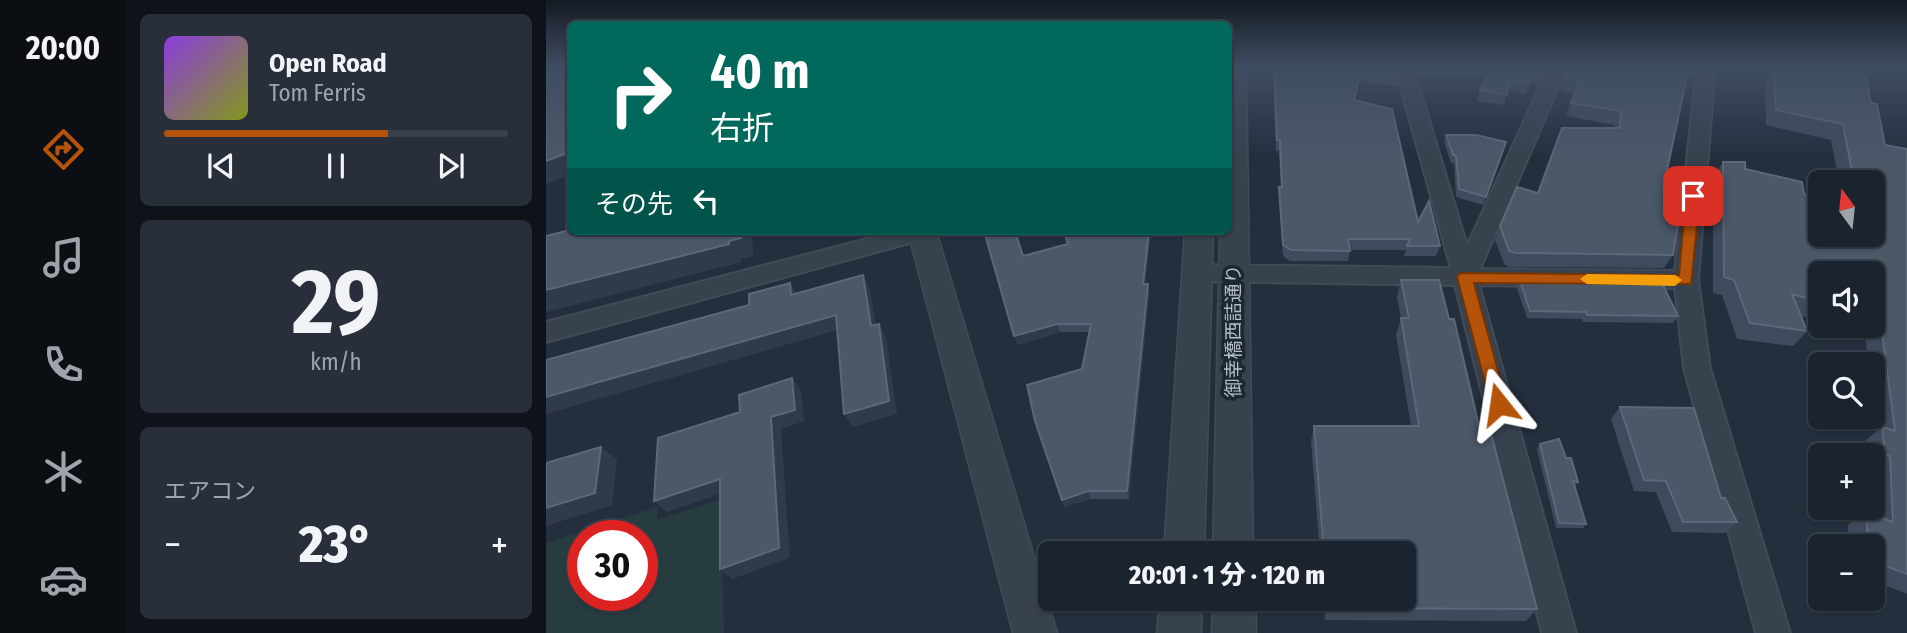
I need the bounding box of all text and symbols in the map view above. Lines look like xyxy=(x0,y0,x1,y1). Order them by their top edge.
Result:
text: 20:00 xyxy=(26,29,100,67)
text: 40 m xyxy=(710,42,810,101)
text: Open Road xyxy=(269,48,387,79)
icon: right xyxy=(595,49,686,140)
text: Tom Ferris xyxy=(269,79,366,107)
text: 右折 xyxy=(710,109,774,147)
icon: directions xyxy=(39,125,88,174)
icon: previous xyxy=(202,147,240,185)
icon: pause xyxy=(317,147,355,185)
icon: next xyxy=(432,147,470,185)
pin xyxy=(1663,166,1723,226)
north arrow xyxy=(1808,170,1885,247)
map controls xyxy=(1808,170,1885,611)
icon: arrive xyxy=(1674,177,1712,215)
icon: left xyxy=(687,182,725,220)
text: その先 xyxy=(595,189,673,220)
icon: music xyxy=(39,233,88,282)
text: 29 xyxy=(292,248,380,357)
button: sound xyxy=(1808,261,1885,338)
street label: 御幸橋西詰通り xyxy=(1222,264,1245,398)
icon: phone xyxy=(39,340,88,389)
text: km/h xyxy=(310,348,362,376)
button: search xyxy=(1808,352,1885,429)
position arrow xyxy=(1462,367,1536,441)
button: + xyxy=(1808,443,1885,520)
icon: climate xyxy=(39,447,88,496)
text: エアコン xyxy=(164,477,256,505)
text: 23° xyxy=(299,513,373,576)
speed limit sign: 30 xyxy=(567,520,658,611)
text: − xyxy=(164,522,181,568)
text: + xyxy=(491,522,508,568)
button: − xyxy=(1808,534,1885,611)
icon: car xyxy=(39,555,88,604)
text: 20:01 · 1 分 · 120 m xyxy=(1129,560,1325,591)

